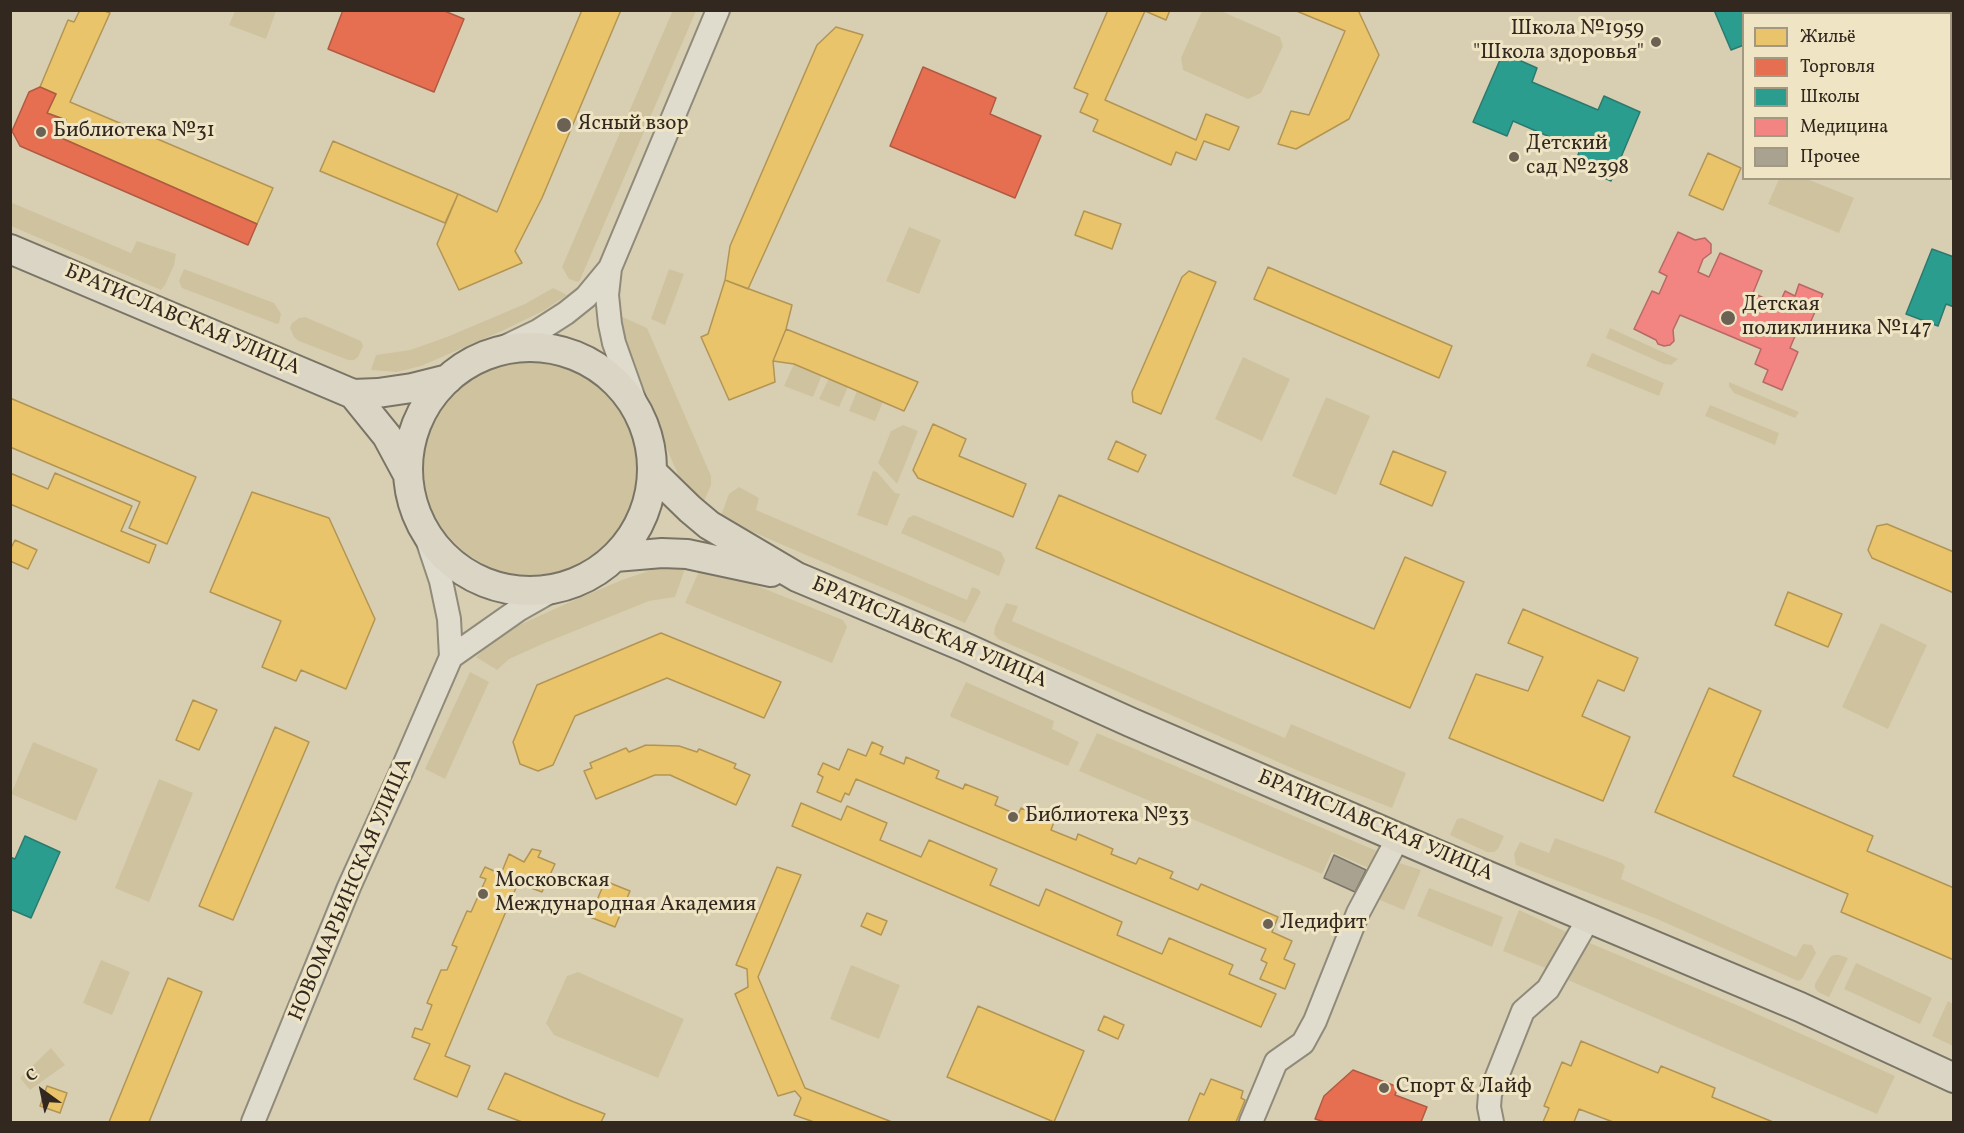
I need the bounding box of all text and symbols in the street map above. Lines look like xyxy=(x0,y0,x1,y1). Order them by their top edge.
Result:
legend xyxy=(1742,12,1952,180)
place label: Школа №1959 "Школа здоровья" xyxy=(1473,17,1644,67)
text: Жильё xyxy=(1800,25,1856,50)
marker: Школа №1959 "Школа здоровья" xyxy=(1649,35,1663,49)
text: Торговля xyxy=(1800,55,1875,80)
text: Школы xyxy=(1800,85,1860,110)
place label: Ясный взор xyxy=(578,112,688,138)
text: Медицина xyxy=(1800,115,1888,140)
marker: Ясный взор xyxy=(555,116,573,134)
place label: Библиотека №31 xyxy=(53,119,215,145)
marker: Библиотека №31 xyxy=(34,125,48,139)
place label: Детский сад №2398 xyxy=(1526,132,1629,182)
text: Прочее xyxy=(1800,145,1860,170)
marker: Детский сад №2398 xyxy=(1507,150,1521,164)
street label: БРАТИСЛАВСКАЯ УЛИЦА xyxy=(60,260,304,382)
place label: Детская поликлиника №147 xyxy=(1742,293,1932,343)
marker: Детская поликлиника №147 xyxy=(1719,309,1737,327)
street label: БРАТИСЛАВСКАЯ УЛИЦА xyxy=(807,573,1051,695)
street label: НОВОМАРЬИНСКАЯ УЛИЦА xyxy=(285,755,419,1025)
street label: БРАТИСЛАВСКАЯ УЛИЦА xyxy=(1253,766,1497,888)
place label: Библиотека №33 xyxy=(1025,804,1189,830)
marker: Библиотека №33 xyxy=(1006,810,1020,824)
place label: Московская Международная Академия xyxy=(495,869,756,919)
marker: Московская Международная Академия xyxy=(476,887,490,901)
place label: Ледифит xyxy=(1280,911,1367,937)
marker: Ледифит xyxy=(1261,917,1275,931)
north arrow xyxy=(12,1061,72,1121)
text: С xyxy=(22,1064,42,1088)
place label: Спорт & Лайф xyxy=(1396,1075,1532,1101)
marker: Спорт & Лайф xyxy=(1377,1081,1391,1095)

